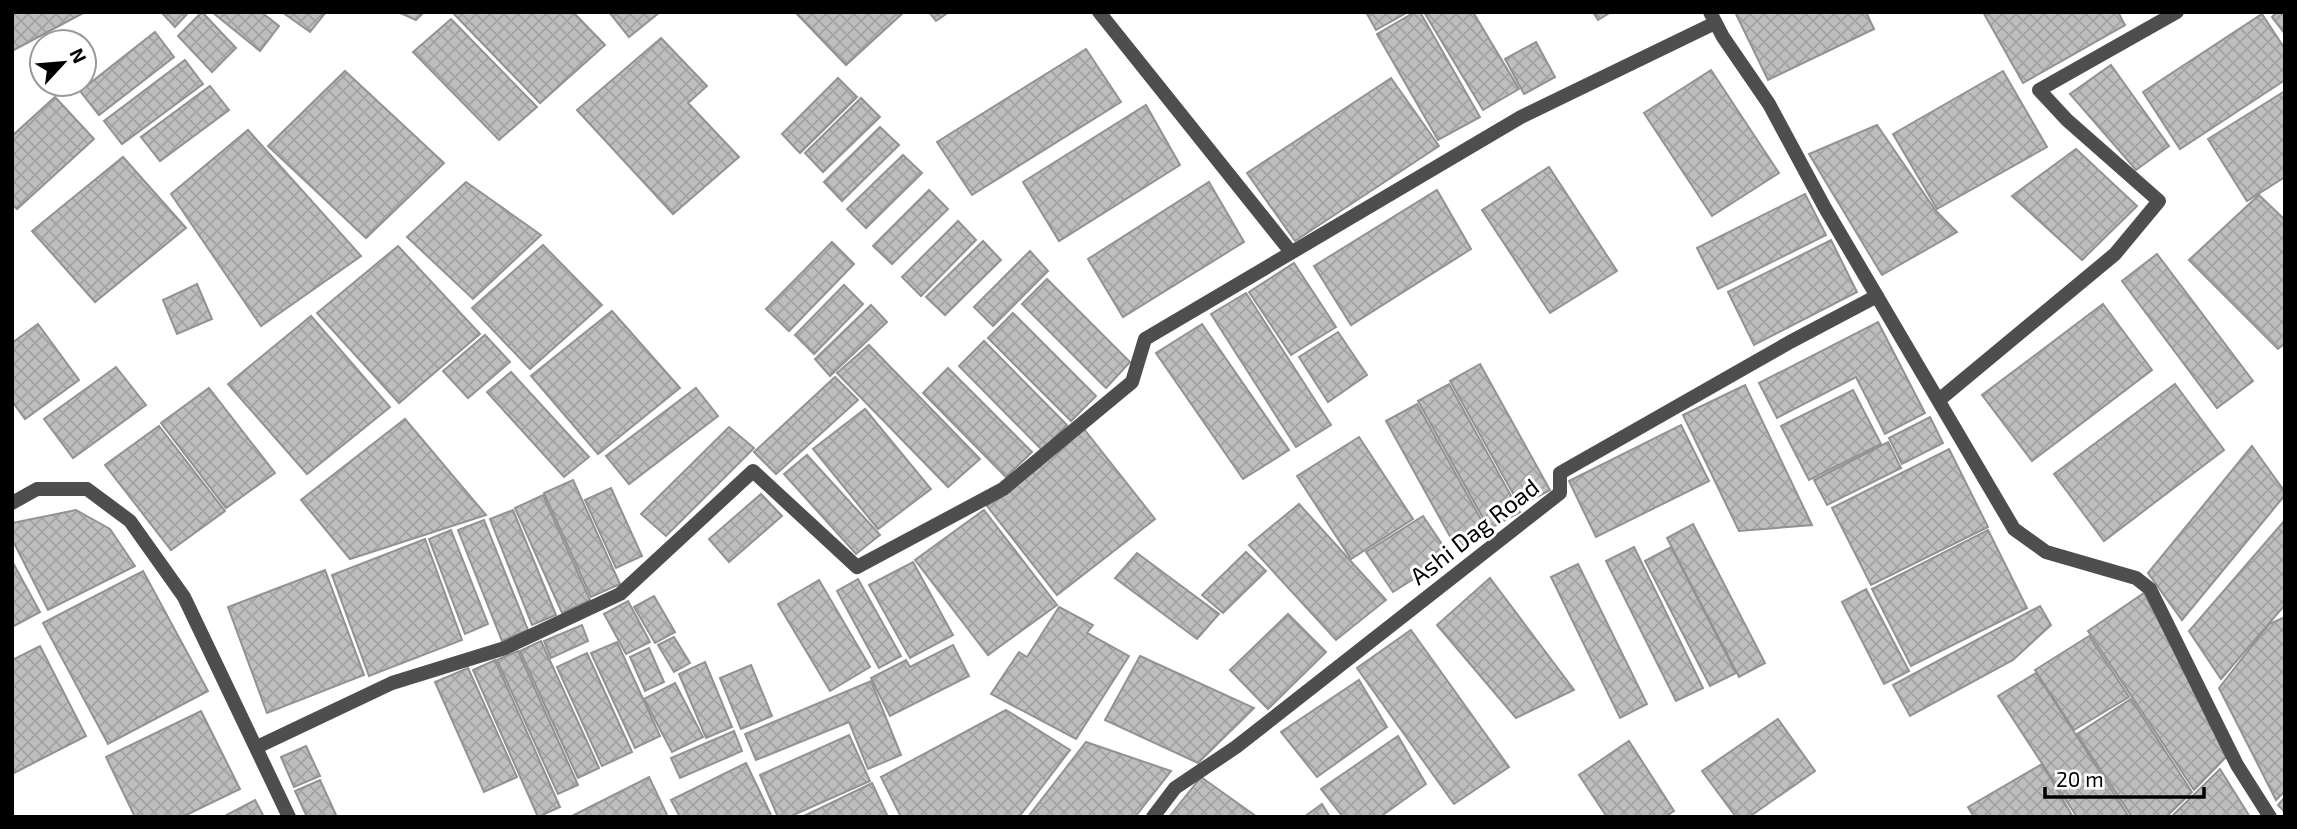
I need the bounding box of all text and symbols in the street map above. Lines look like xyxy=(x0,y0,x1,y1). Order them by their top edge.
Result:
north arrow xyxy=(28,28,98,98)
text: N xyxy=(65,44,92,67)
street label: Ashi Dag Road xyxy=(1404,472,1544,590)
scale bar xyxy=(2045,756,2204,800)
text: 20 m xyxy=(2056,766,2104,791)

